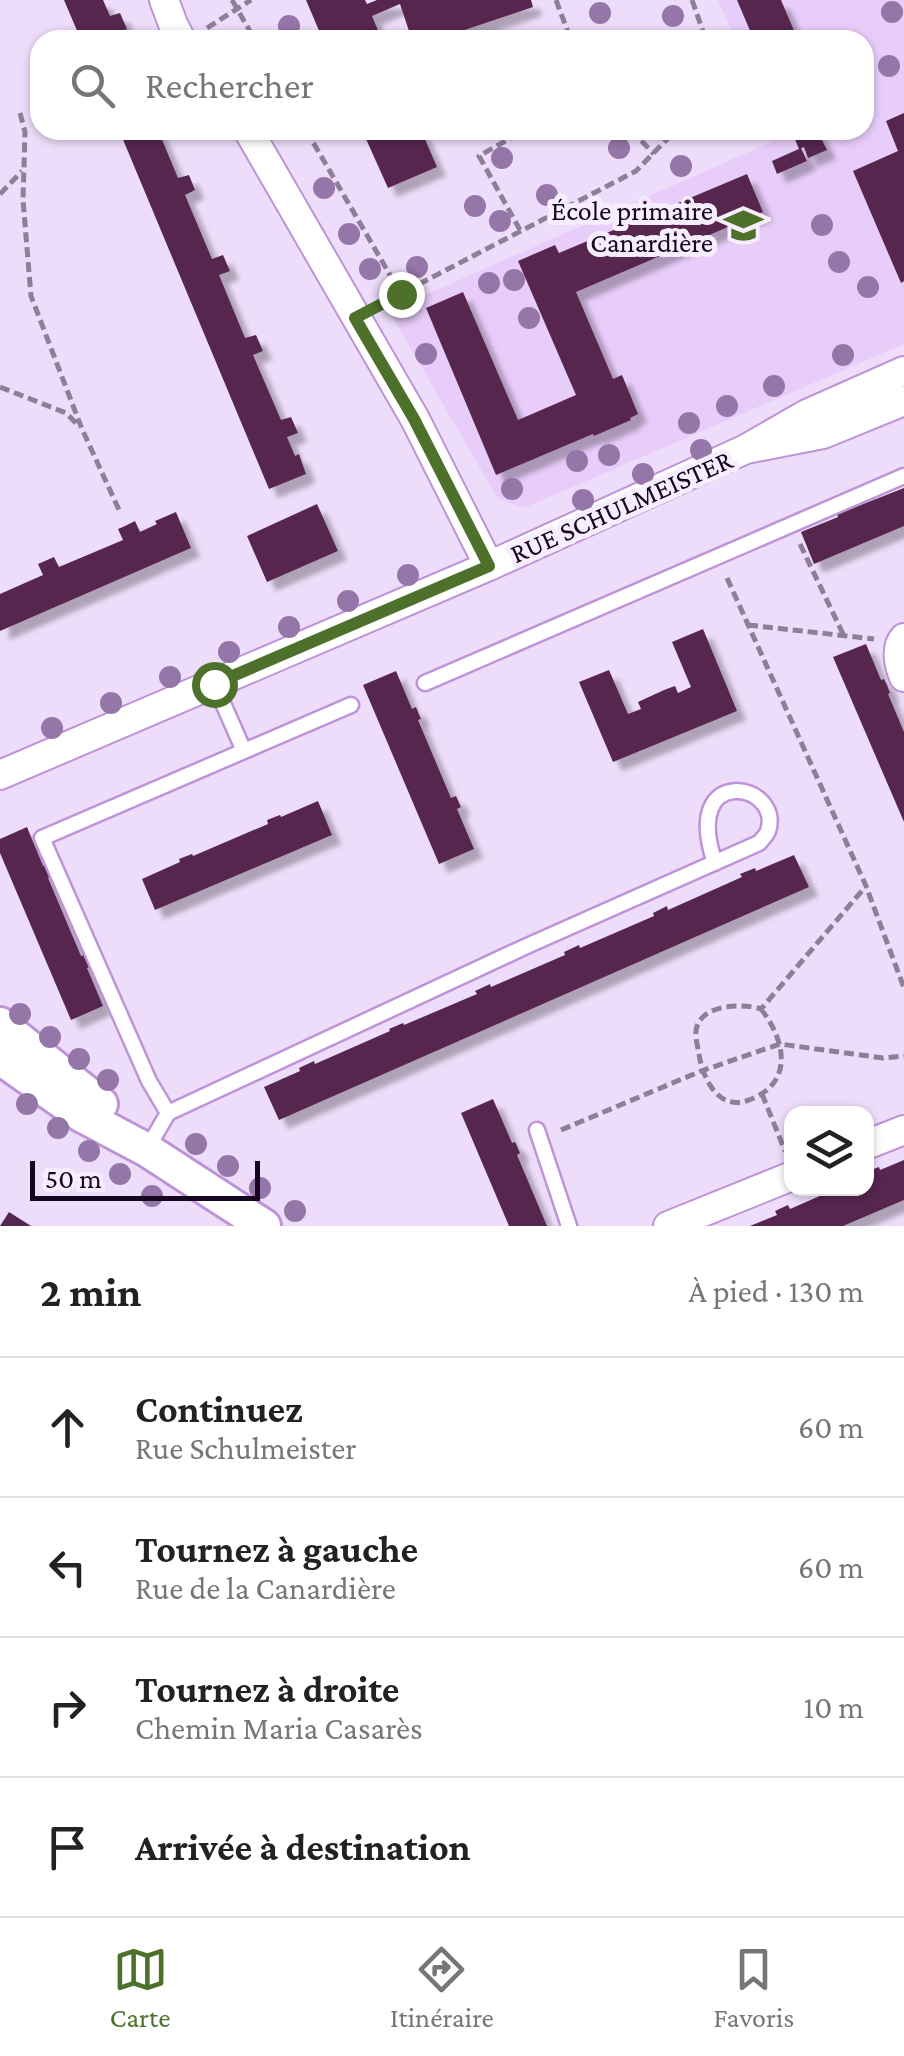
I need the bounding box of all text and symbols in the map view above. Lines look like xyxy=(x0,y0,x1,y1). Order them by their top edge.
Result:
search box xyxy=(30,30,874,140)
icon: search xyxy=(65,58,120,113)
text: Rechercher xyxy=(145,64,314,106)
place label: École primaire Canardière xyxy=(551,195,713,258)
school or university icon: École primaire Canardière xyxy=(722,205,764,247)
route end xyxy=(379,272,425,318)
street label: RUE SCHULMEISTER xyxy=(505,443,737,569)
route start xyxy=(192,662,238,708)
map controls xyxy=(784,1106,874,1196)
button: layers xyxy=(784,1106,874,1196)
scale bar xyxy=(30,1156,260,1200)
text: 50 m xyxy=(45,1163,102,1194)
text: 2 min xyxy=(40,1268,141,1315)
text: À pied · 130 m xyxy=(688,1273,864,1309)
text: Continuez xyxy=(135,1388,303,1430)
icon: ahead xyxy=(40,1400,95,1455)
text: 60 m xyxy=(798,1409,864,1445)
text: Rue Schulmeister xyxy=(135,1430,357,1466)
text: Tournez à gauche xyxy=(135,1528,418,1570)
icon: left xyxy=(40,1540,95,1595)
text: 60 m xyxy=(798,1549,864,1585)
text: Rue de la Canardière xyxy=(135,1570,396,1606)
text: Tournez à droite xyxy=(135,1668,400,1710)
icon: right xyxy=(40,1680,95,1735)
text: 10 m xyxy=(804,1689,864,1725)
text: Chemin Maria Casarès xyxy=(135,1710,423,1746)
icon: arrive xyxy=(40,1820,95,1875)
text: Arrivée à destination xyxy=(135,1826,471,1868)
tab: Carte xyxy=(110,1942,170,2033)
tab: Itinéraire xyxy=(390,1942,494,2033)
tab: Favoris xyxy=(713,1942,794,2033)

